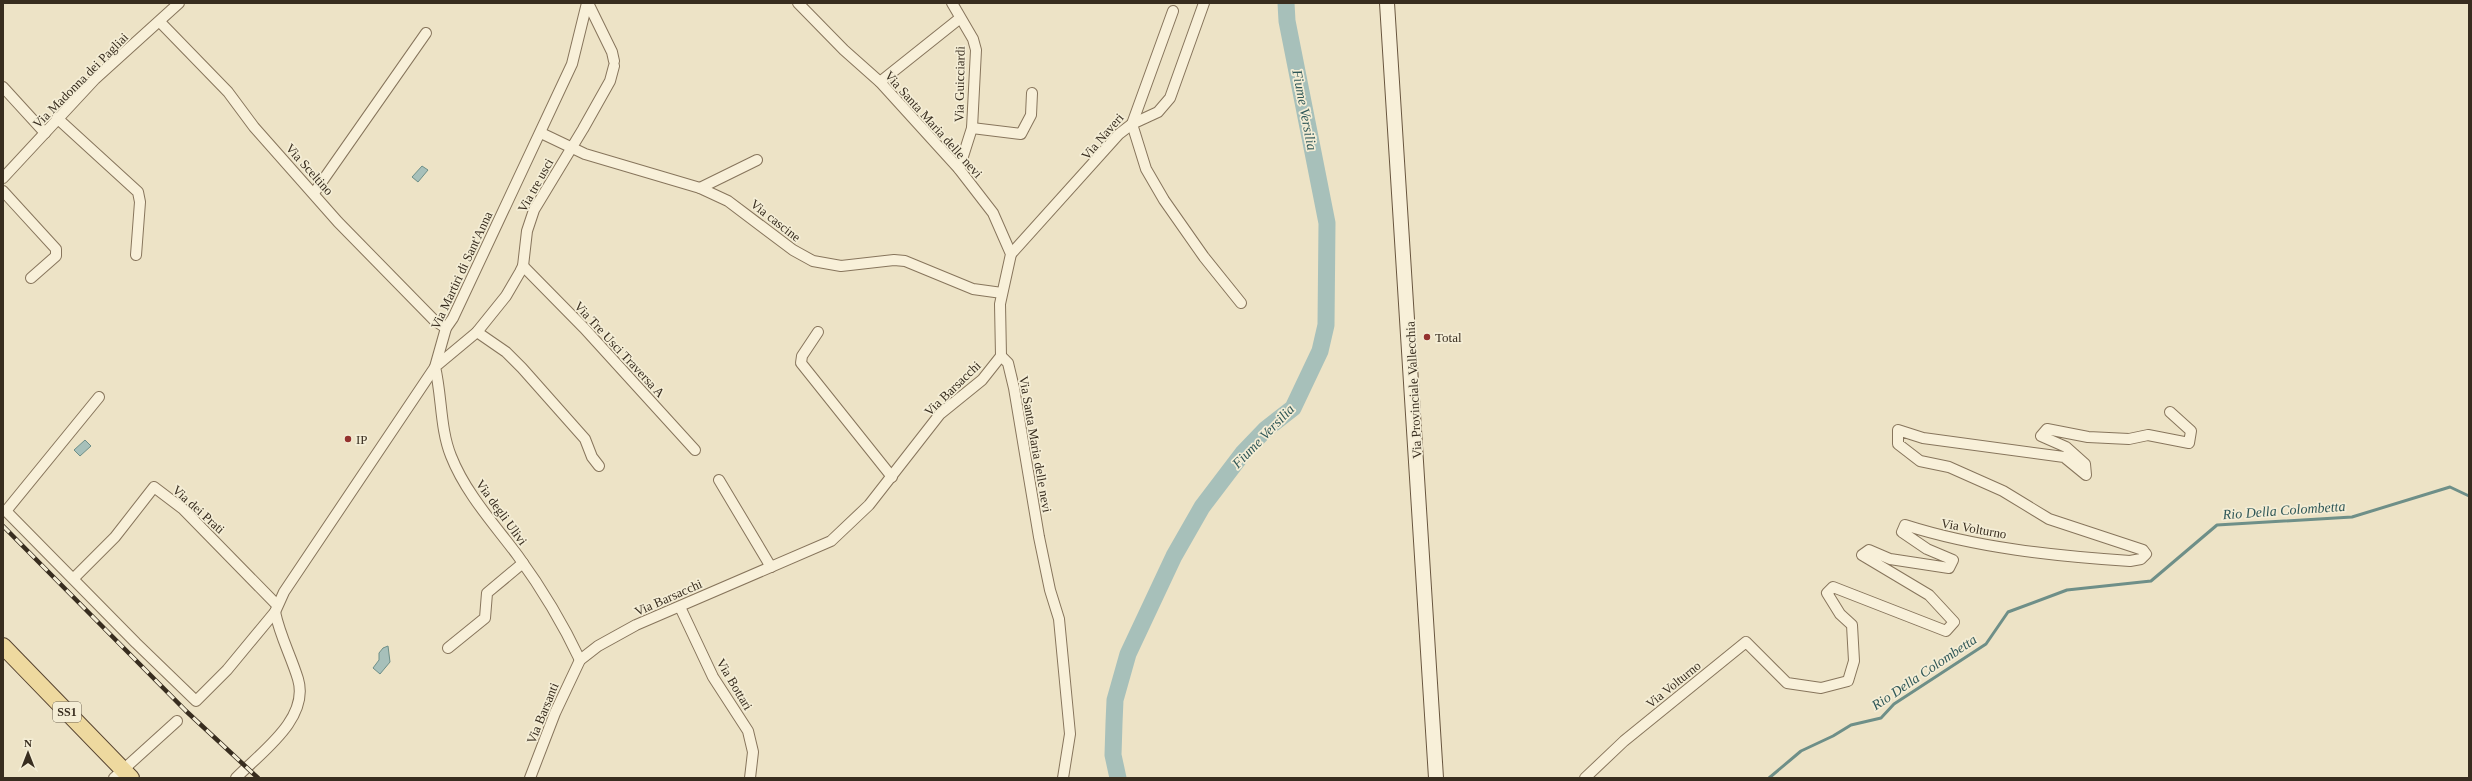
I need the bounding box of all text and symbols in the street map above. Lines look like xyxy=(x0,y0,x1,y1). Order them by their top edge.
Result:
street label: Via Madonna dei Pagliai xyxy=(30,29,131,131)
street label: Via Guicciardi xyxy=(951,45,968,122)
water label: Fiume Versilia xyxy=(1289,67,1320,152)
street label: Via Santa Maria delle nevi xyxy=(882,68,986,181)
street label: Via Naveri xyxy=(1078,110,1127,163)
street label: Via Sceltino xyxy=(283,141,337,198)
street label: Via tre usci xyxy=(515,155,557,215)
street label: Via cascine xyxy=(748,196,804,245)
street label: Via Martiri di Sant'Anna xyxy=(428,209,495,332)
street label: Via Tre Usci Traversa A xyxy=(571,298,668,401)
street label: Via Provinciale Vallecchia xyxy=(1402,321,1425,459)
place label: Total xyxy=(1435,330,1462,345)
marker: Total xyxy=(1422,332,1432,342)
street label: Via Barsacchi xyxy=(921,358,984,419)
street label: Via Santa Maria delle nevi xyxy=(1016,375,1055,514)
water label: Fiume Versilia xyxy=(1229,402,1297,472)
place label: IP xyxy=(356,432,368,447)
marker: IP xyxy=(343,434,353,444)
street label: Via degli Ulivi xyxy=(473,477,531,548)
street label: Via dei Prati xyxy=(170,482,228,537)
water label: Rio Della Colombetta xyxy=(2221,499,2346,522)
street label: Via Volturno xyxy=(1940,515,2008,542)
street label: Via Barsacchi xyxy=(632,576,705,619)
water label: Rio Della Colombetta xyxy=(1868,632,1979,714)
street label: Via Bottari xyxy=(713,656,756,713)
street label: Via Volturno xyxy=(1643,658,1704,711)
street label: Via Barsanti xyxy=(523,680,562,746)
road number: SS1 xyxy=(53,702,81,722)
north arrow xyxy=(8,733,48,773)
text: N xyxy=(24,737,32,749)

